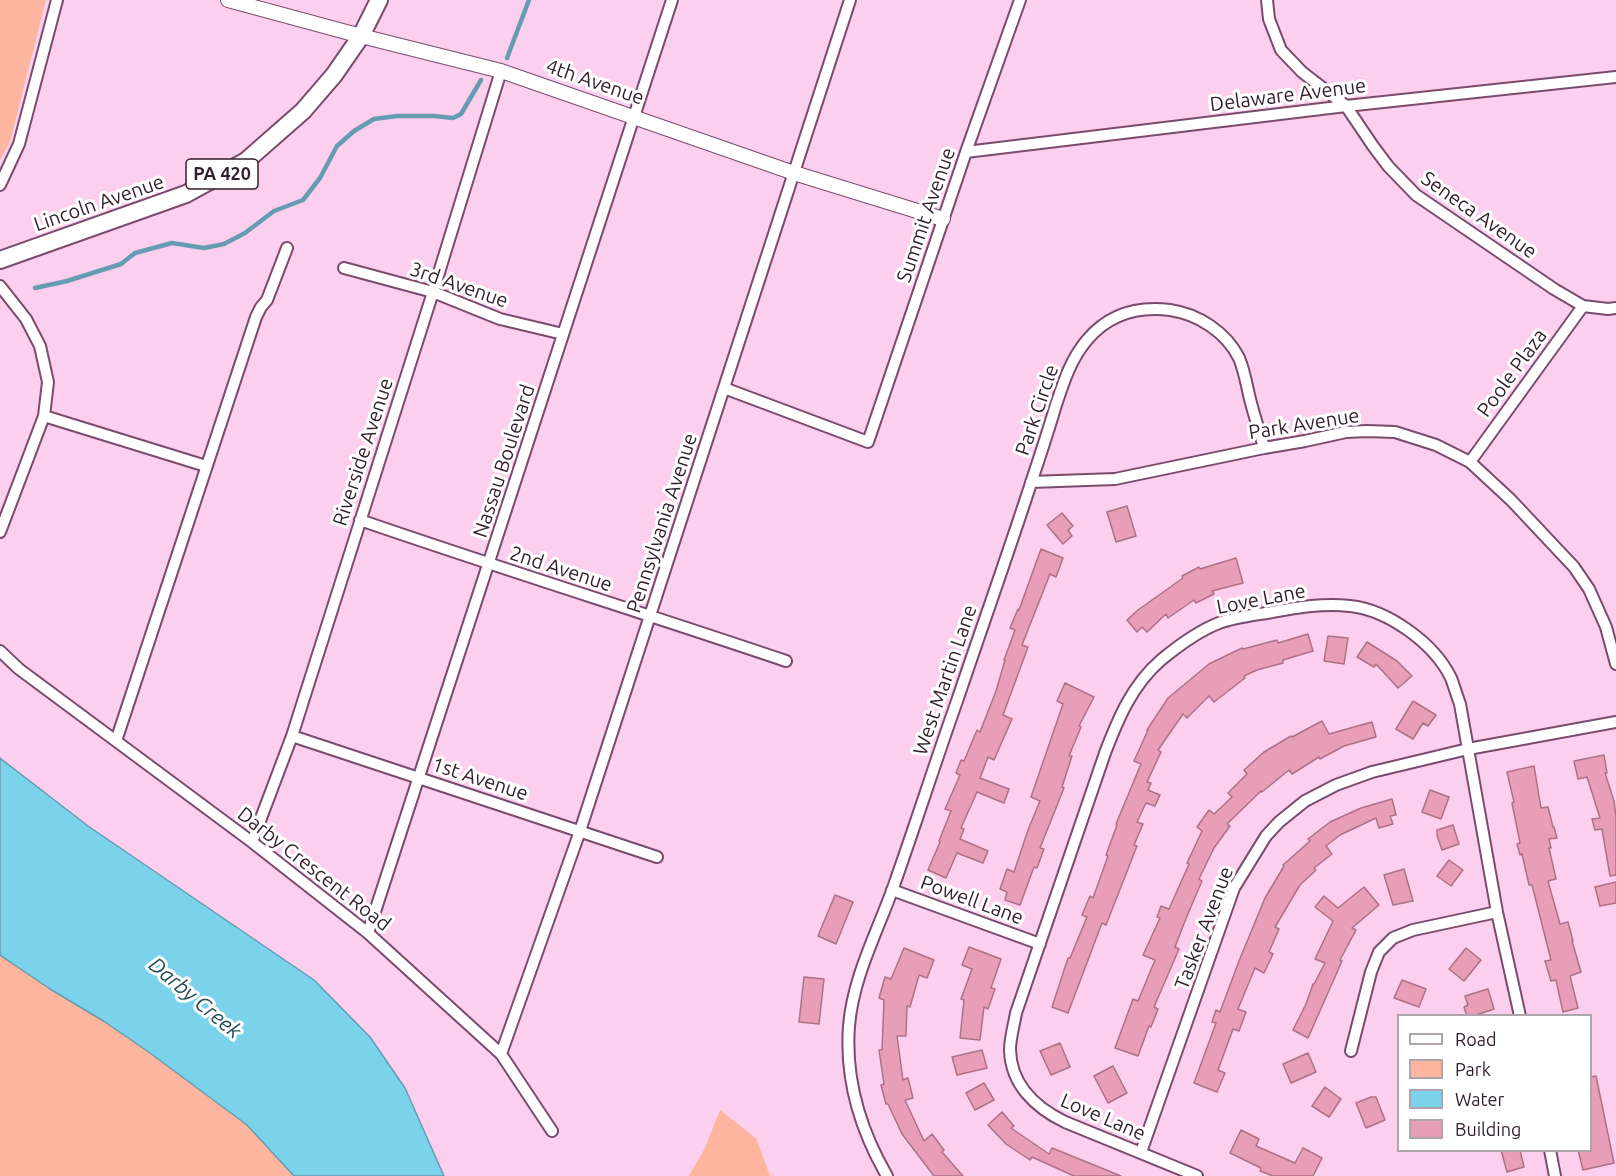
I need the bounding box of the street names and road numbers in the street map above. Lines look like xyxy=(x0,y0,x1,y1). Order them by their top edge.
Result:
street label: 4th Avenue xyxy=(543,54,647,110)
street label: Delaware Avenue xyxy=(1209,74,1367,116)
street label: Summit Avenue xyxy=(892,144,960,286)
road number: PA 420 xyxy=(186,159,258,189)
street label: Seneca Avenue xyxy=(1417,166,1541,264)
street label: Lincoln Avenue xyxy=(31,170,167,236)
street label: 3rd Avenue xyxy=(407,257,511,313)
street label: Poole Plaza xyxy=(1472,324,1552,422)
street label: Park Circle xyxy=(1010,361,1064,459)
street label: Riverside Avenue xyxy=(328,375,398,529)
street label: Nassau Boulevard xyxy=(468,381,540,541)
street label: Park Avenue xyxy=(1247,403,1361,445)
street label: Pennsylvania Avenue xyxy=(622,430,702,616)
street label: 2nd Avenue xyxy=(507,541,615,597)
street label: Love Lane xyxy=(1214,579,1308,619)
street label: West Martin Lane xyxy=(908,602,982,758)
street label: 1st Avenue xyxy=(429,752,531,806)
street label: Darby Crescent Road xyxy=(233,802,395,936)
street label: Tasker Avenue xyxy=(1170,863,1238,993)
street label: Powell Lane xyxy=(917,870,1027,930)
street label: Love Lane xyxy=(1057,1088,1149,1146)

